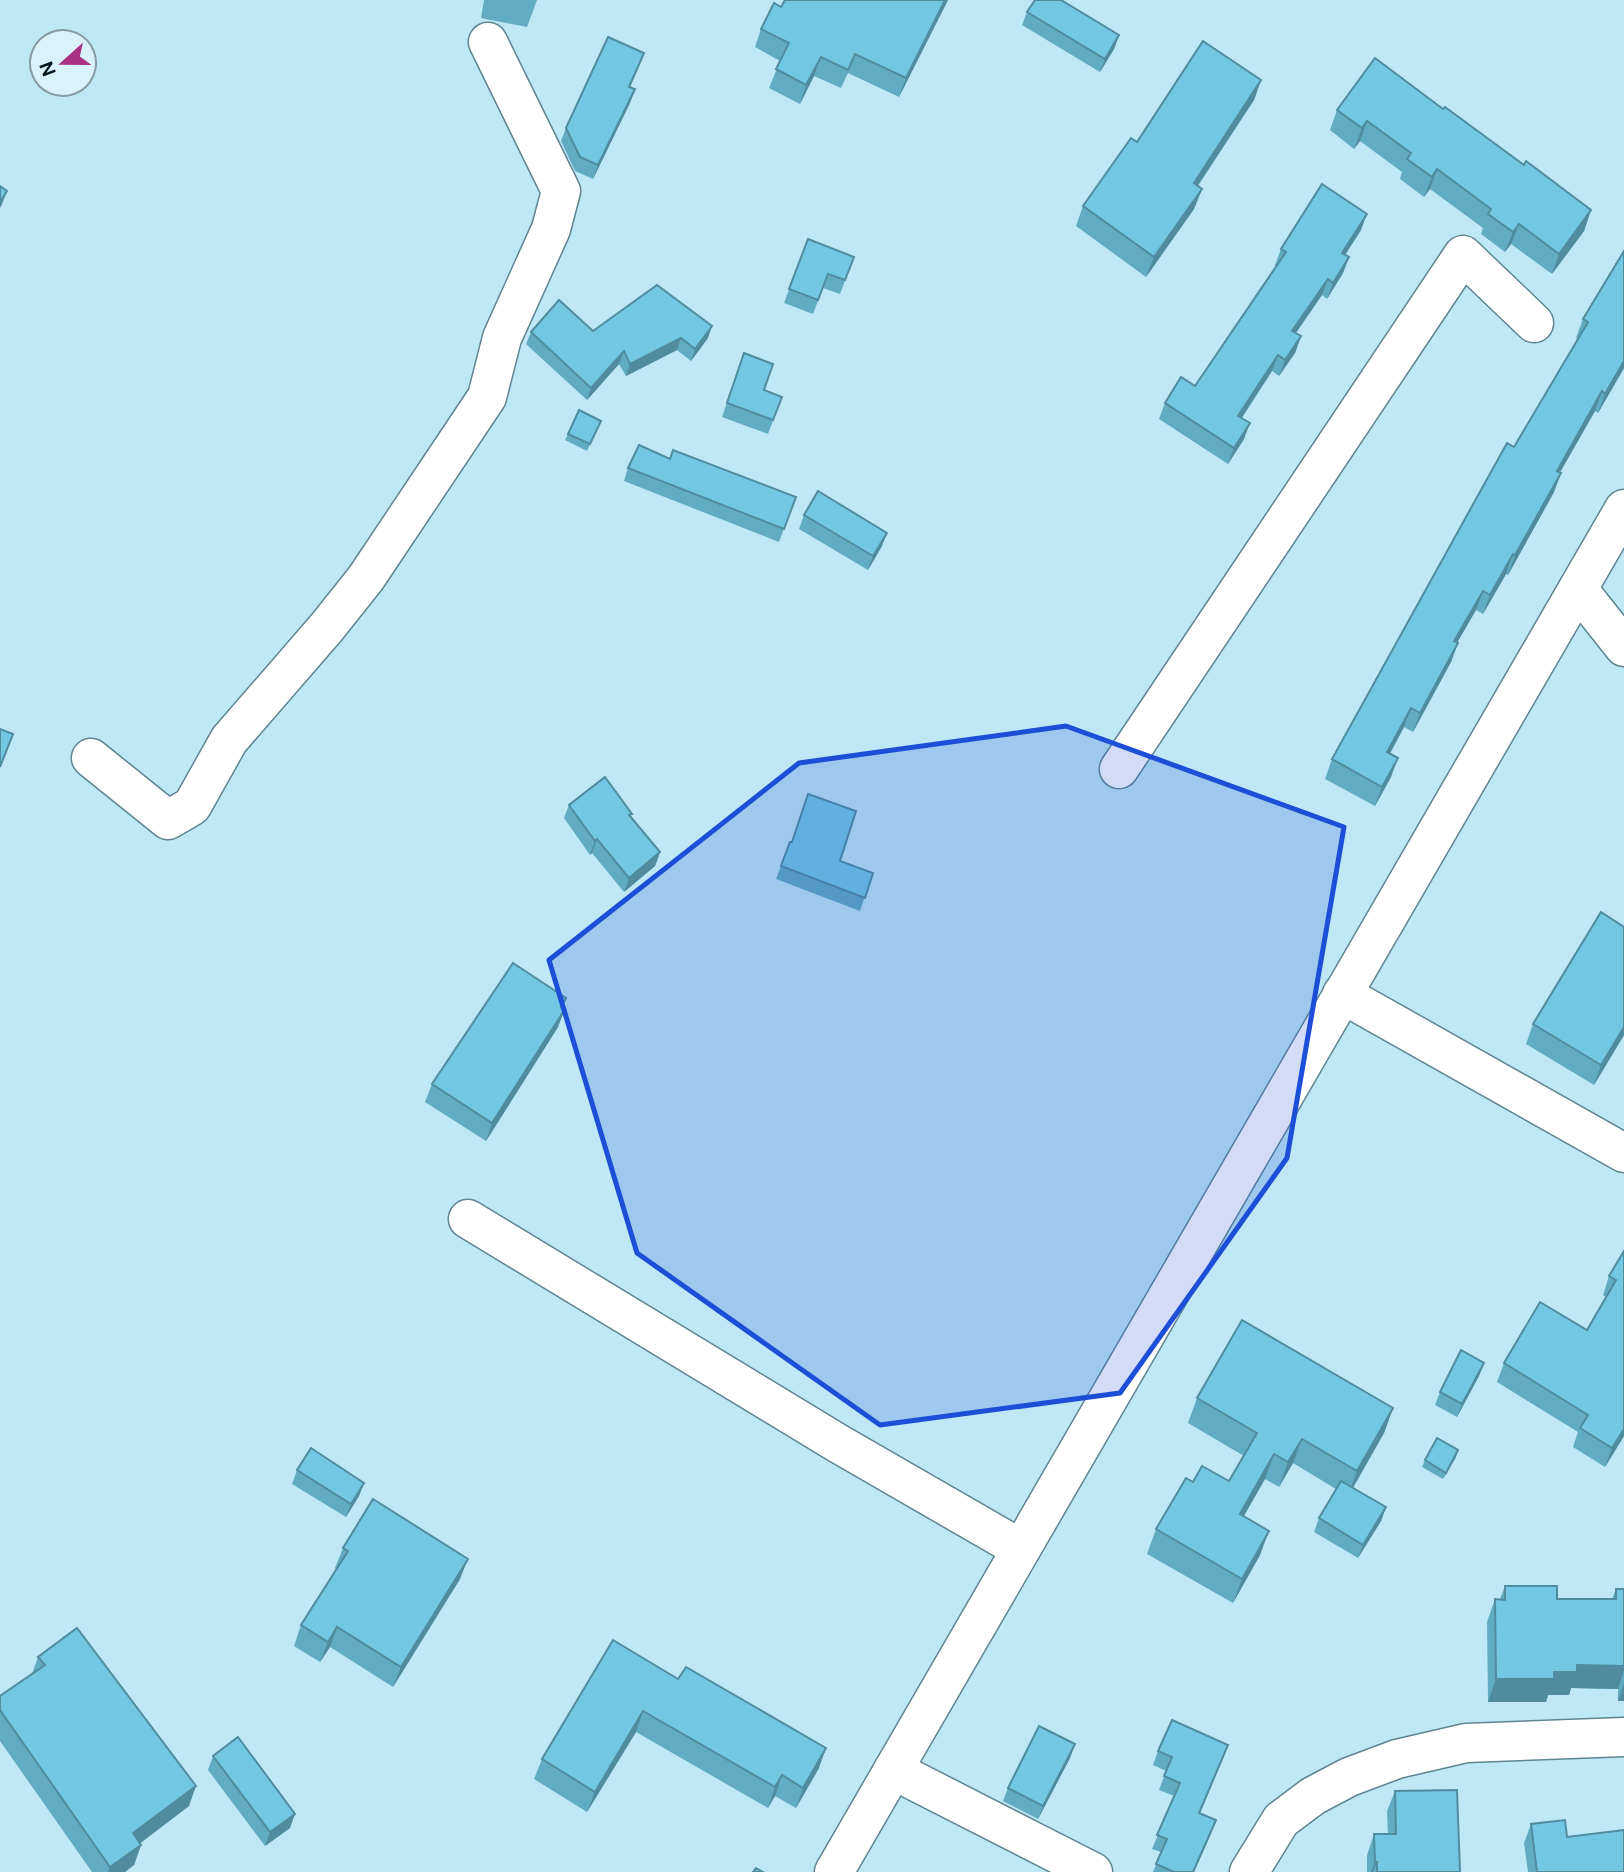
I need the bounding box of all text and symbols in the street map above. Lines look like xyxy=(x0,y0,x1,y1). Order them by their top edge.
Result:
north arrow xyxy=(28,28,98,98)
text: N xyxy=(33,58,62,80)

